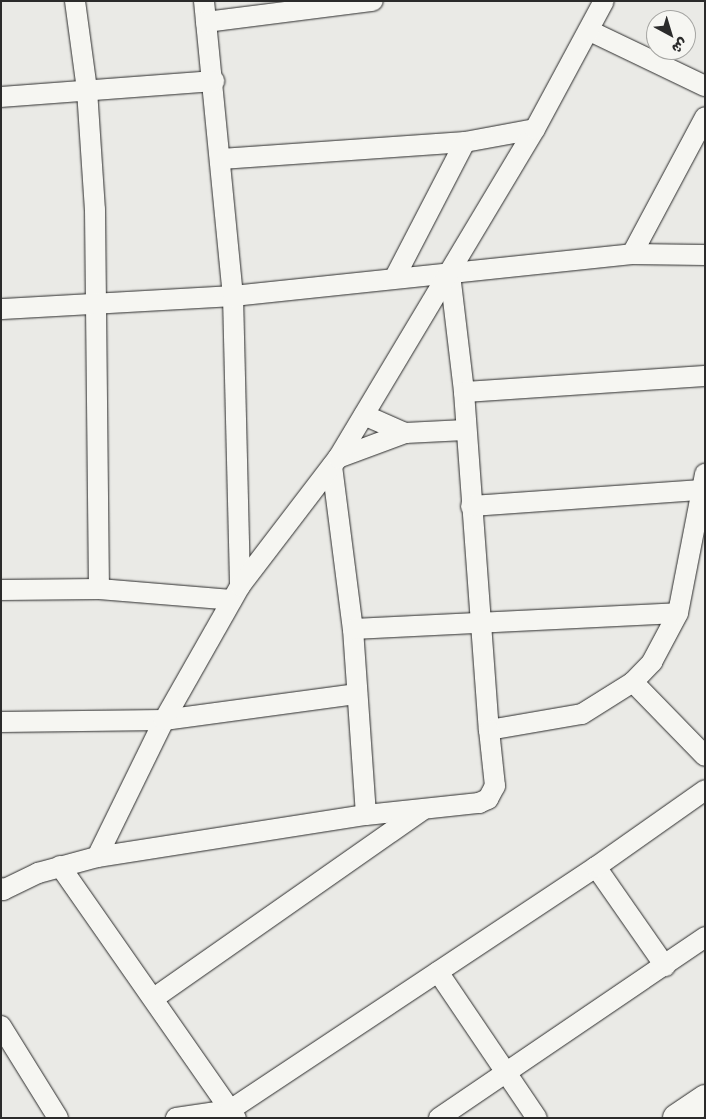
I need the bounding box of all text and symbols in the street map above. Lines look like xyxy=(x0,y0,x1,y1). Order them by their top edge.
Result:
north arrow xyxy=(646,10,696,60)
text: ش xyxy=(668,34,691,58)

